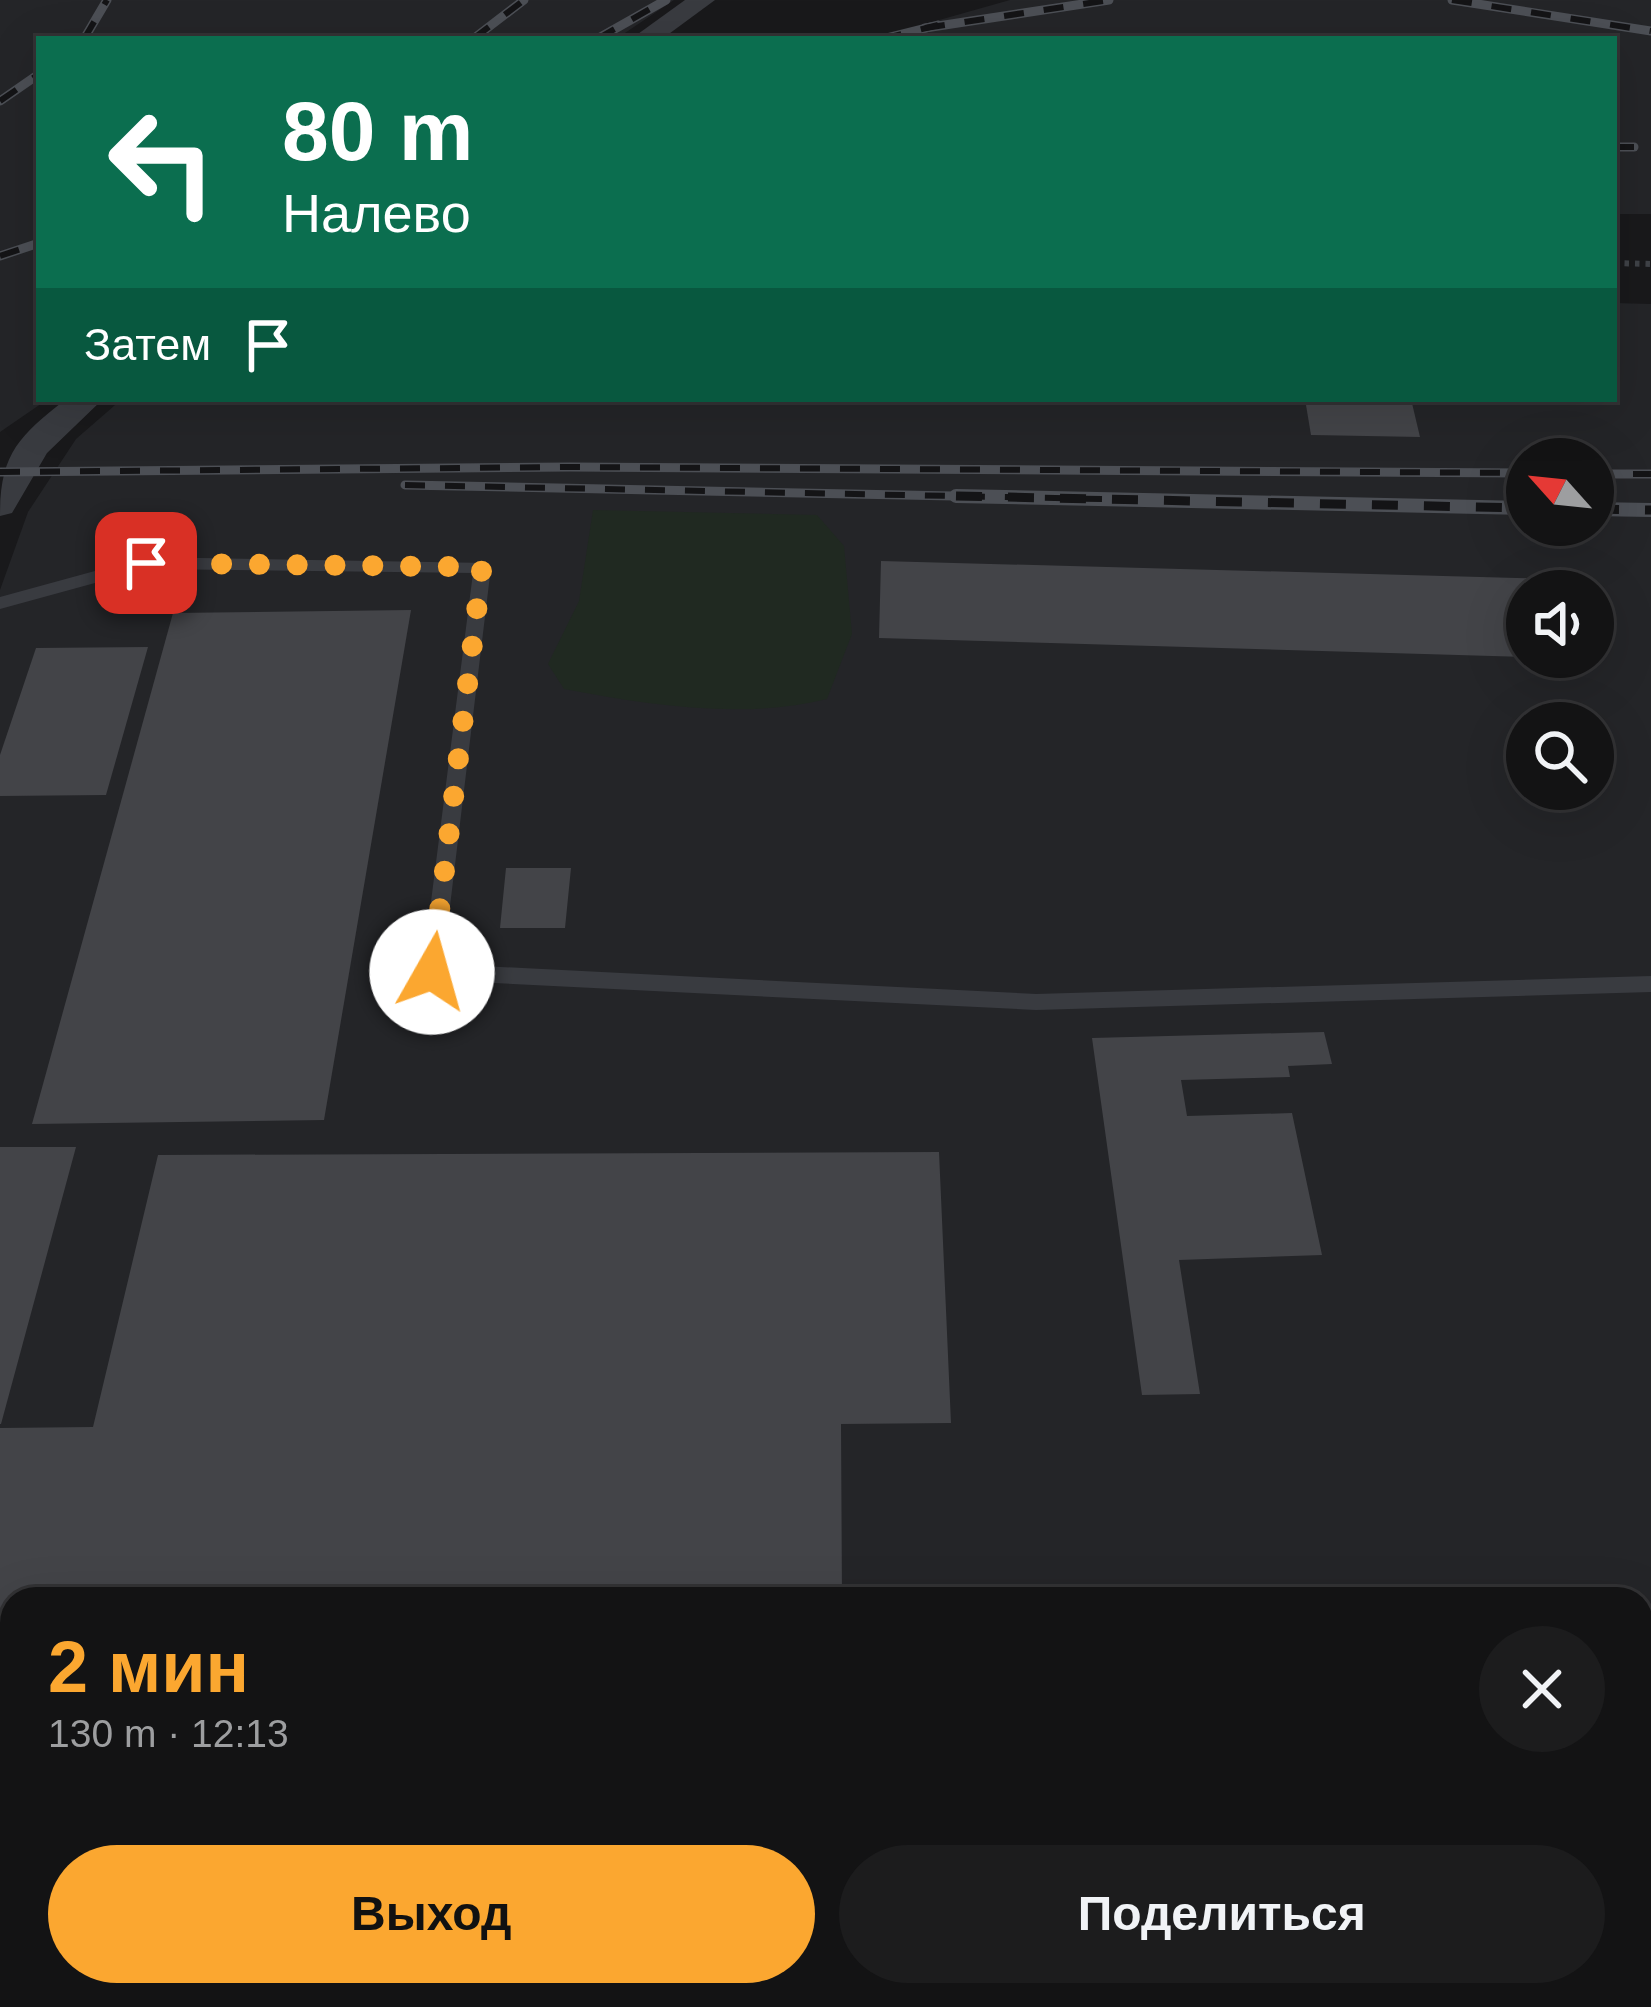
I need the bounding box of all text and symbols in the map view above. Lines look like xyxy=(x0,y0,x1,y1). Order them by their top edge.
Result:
icon: left xyxy=(84,84,240,240)
text: 80 m xyxy=(282,84,473,178)
text: Налево xyxy=(282,183,471,243)
icon: arrive xyxy=(235,312,301,378)
text: Затем xyxy=(84,319,211,370)
north arrow xyxy=(1506,438,1614,546)
map controls xyxy=(1506,438,1614,810)
pin xyxy=(95,512,197,614)
icon: arrive xyxy=(113,530,179,596)
button: sound xyxy=(1506,570,1614,678)
button: search xyxy=(1506,702,1614,810)
position arrow xyxy=(369,909,495,1035)
button: close xyxy=(1479,1626,1605,1752)
text: 2 мин xyxy=(48,1627,249,1707)
text: 130 m · 12:13 xyxy=(48,1712,289,1755)
button: Выход xyxy=(48,1845,815,1983)
button: Поделиться xyxy=(839,1845,1605,1983)

